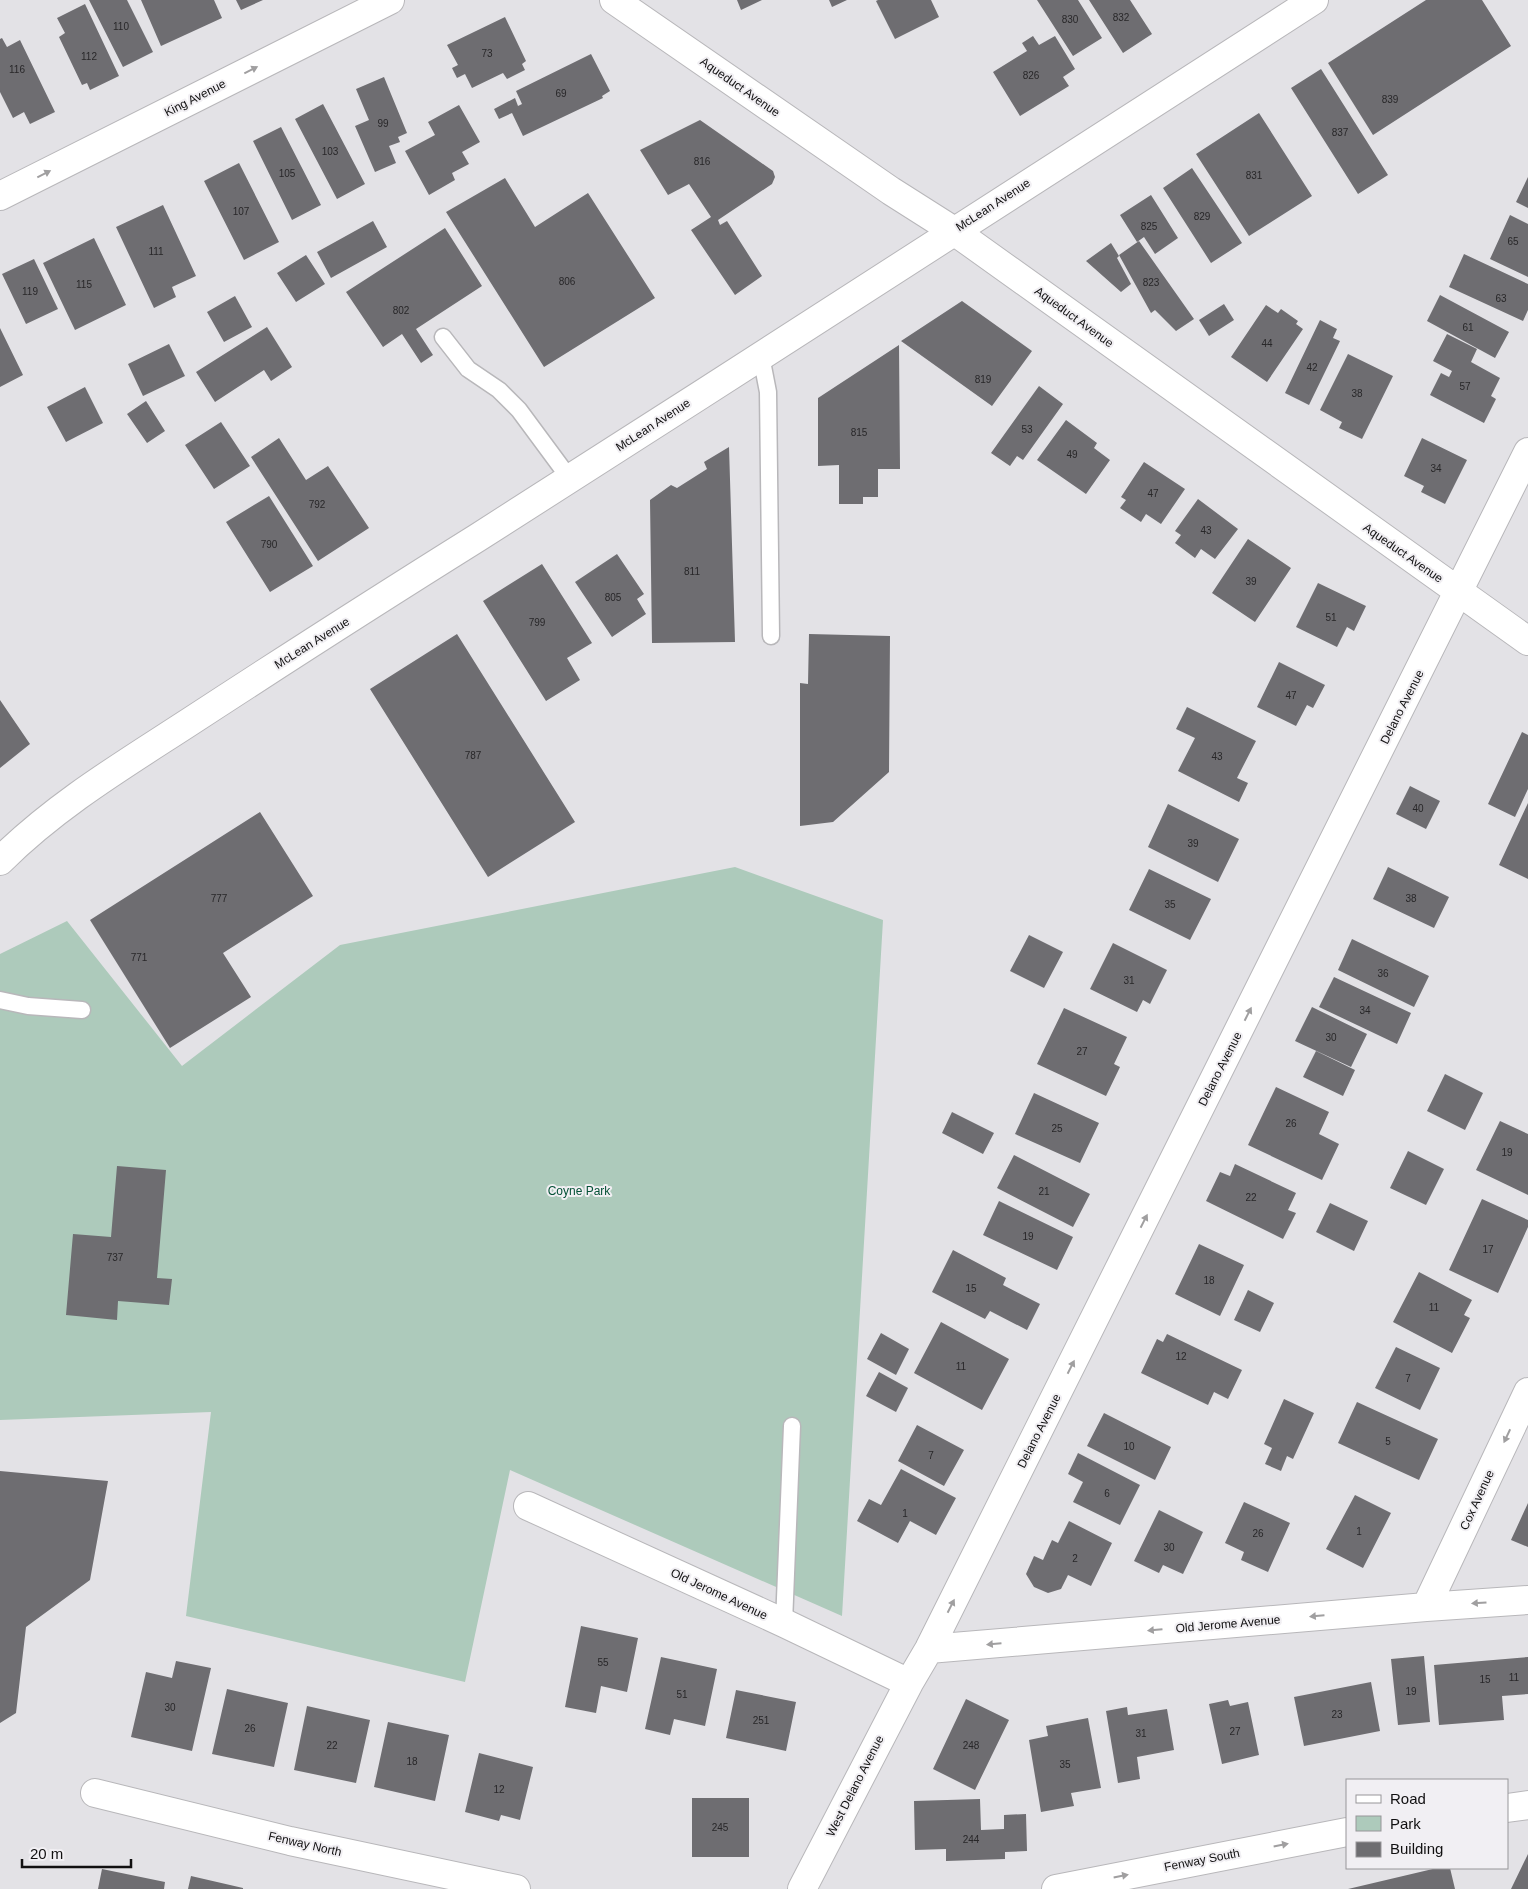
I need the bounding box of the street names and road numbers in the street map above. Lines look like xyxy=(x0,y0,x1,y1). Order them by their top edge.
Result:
street label: Aqueduct Avenue xyxy=(698,54,783,120)
street label: King Avenue xyxy=(162,76,228,119)
street label: McLean Avenue xyxy=(953,176,1033,234)
street label: Aqueduct Avenue xyxy=(1032,284,1116,350)
street label: McLean Avenue xyxy=(613,396,693,454)
street label: Aqueduct Avenue xyxy=(1361,520,1446,586)
street label: McLean Avenue xyxy=(272,614,352,672)
street label: Delano Avenue xyxy=(1377,667,1427,746)
street label: Delano Avenue xyxy=(1195,1029,1245,1108)
street label: Delano Avenue xyxy=(1014,1391,1064,1470)
street label: Cox Avenue xyxy=(1457,1468,1497,1532)
street label: Old Jerome Avenue xyxy=(668,1565,770,1623)
street label: Old Jerome Avenue xyxy=(1175,1612,1281,1636)
street label: West Delano Avenue xyxy=(823,1733,887,1839)
street label: Fenway North xyxy=(267,1829,343,1859)
street label: Fenway South xyxy=(1163,1846,1241,1874)

